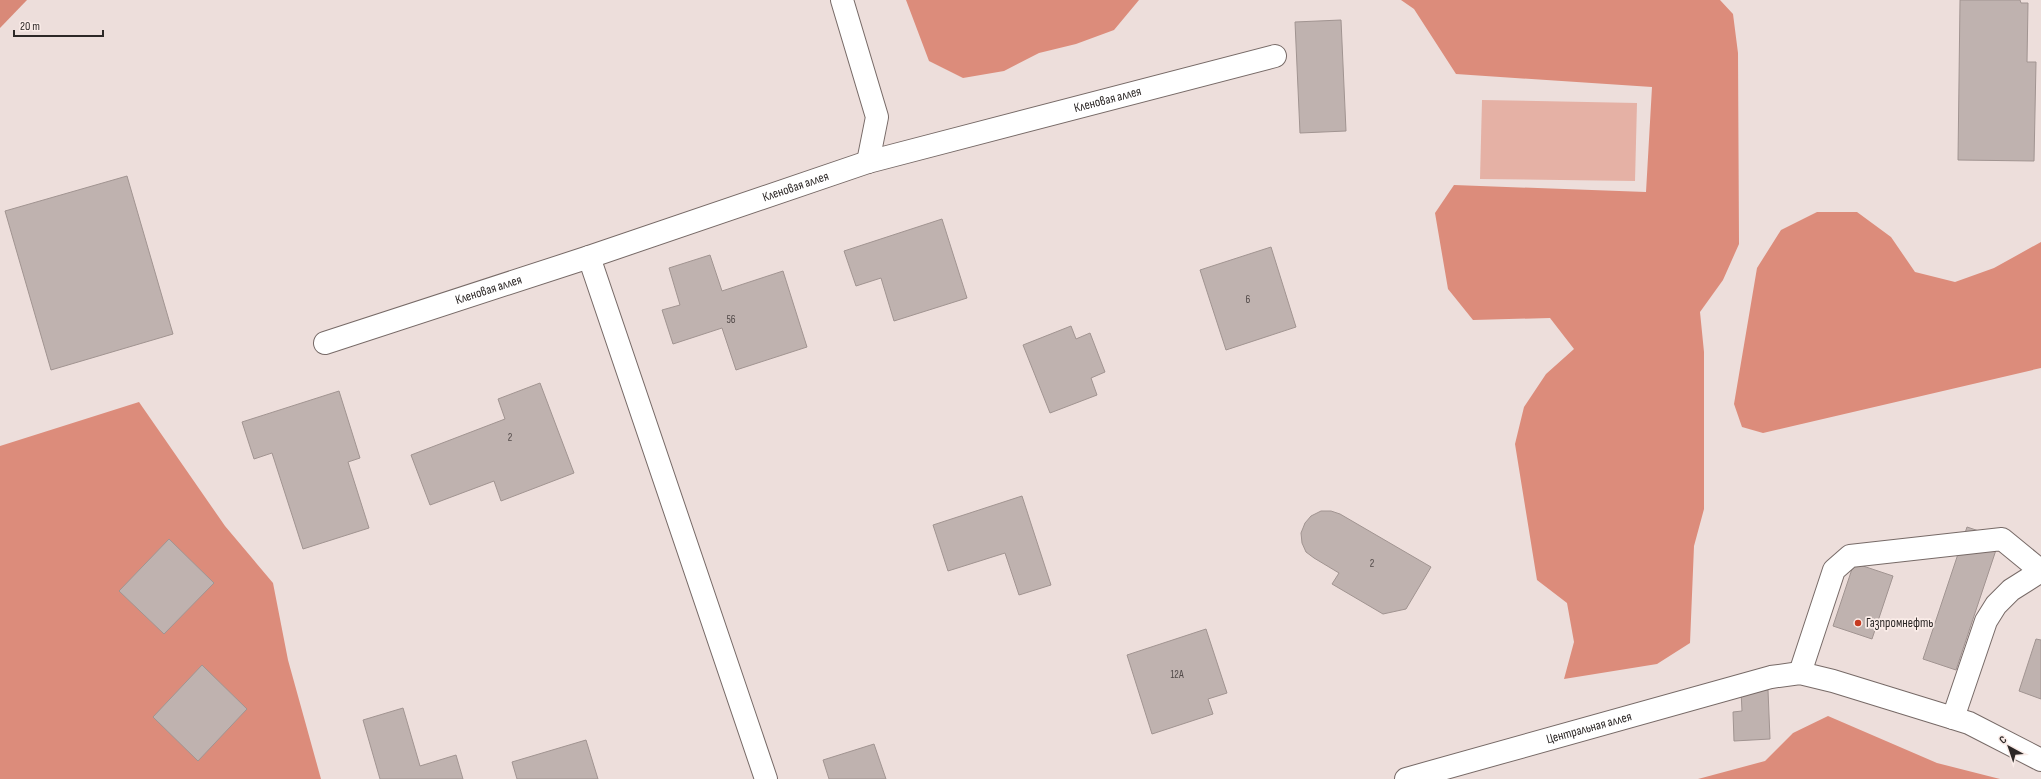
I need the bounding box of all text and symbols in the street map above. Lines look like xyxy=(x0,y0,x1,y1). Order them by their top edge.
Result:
scale bar xyxy=(14,12,103,38)
text: 20 m xyxy=(20,19,40,34)
street label: Кленовая аллея xyxy=(1072,83,1143,116)
street label: Кленовая аллея xyxy=(760,168,831,205)
street label: Кленовая аллея xyxy=(453,271,524,308)
house number: 6 xyxy=(1246,293,1251,306)
house number: 56 xyxy=(726,313,736,326)
house number: 2 xyxy=(508,431,513,444)
house number: 2 xyxy=(1370,557,1375,570)
place label: Газпромнефть xyxy=(1866,615,1933,631)
marker: Газпромнефть xyxy=(1853,618,1863,628)
house number: 12А xyxy=(1170,668,1184,681)
street label: Центральная аллея xyxy=(1544,708,1633,747)
north arrow xyxy=(1989,727,2029,767)
text: С xyxy=(1997,733,2010,747)

